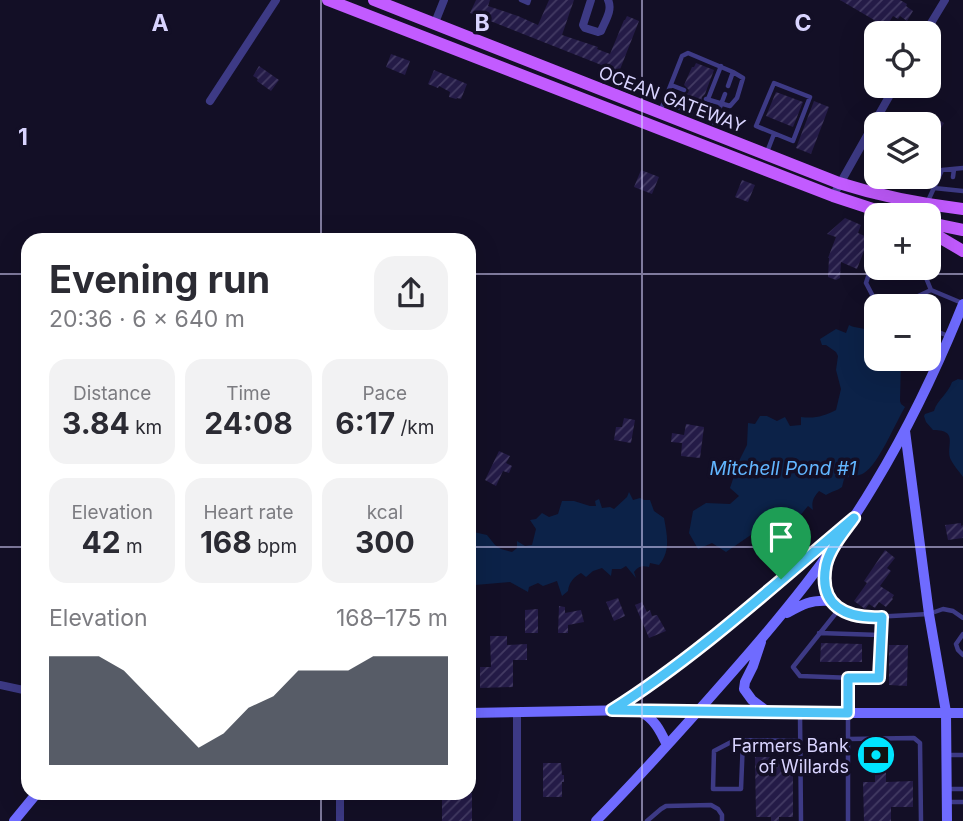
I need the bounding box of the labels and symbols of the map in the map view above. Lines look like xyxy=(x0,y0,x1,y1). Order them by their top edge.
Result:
text: A xyxy=(151,9,169,37)
text: B xyxy=(474,9,490,37)
text: C xyxy=(794,9,812,37)
street label: OCEAN GATEWAY xyxy=(596,61,748,137)
text: 1 xyxy=(18,123,28,151)
water label: Mitchell Pond #1 xyxy=(710,457,857,480)
pin xyxy=(751,507,811,579)
bank icon: Farmers Bank of Willards xyxy=(855,734,897,776)
place label: Farmers Bank of Willards xyxy=(732,735,849,777)

